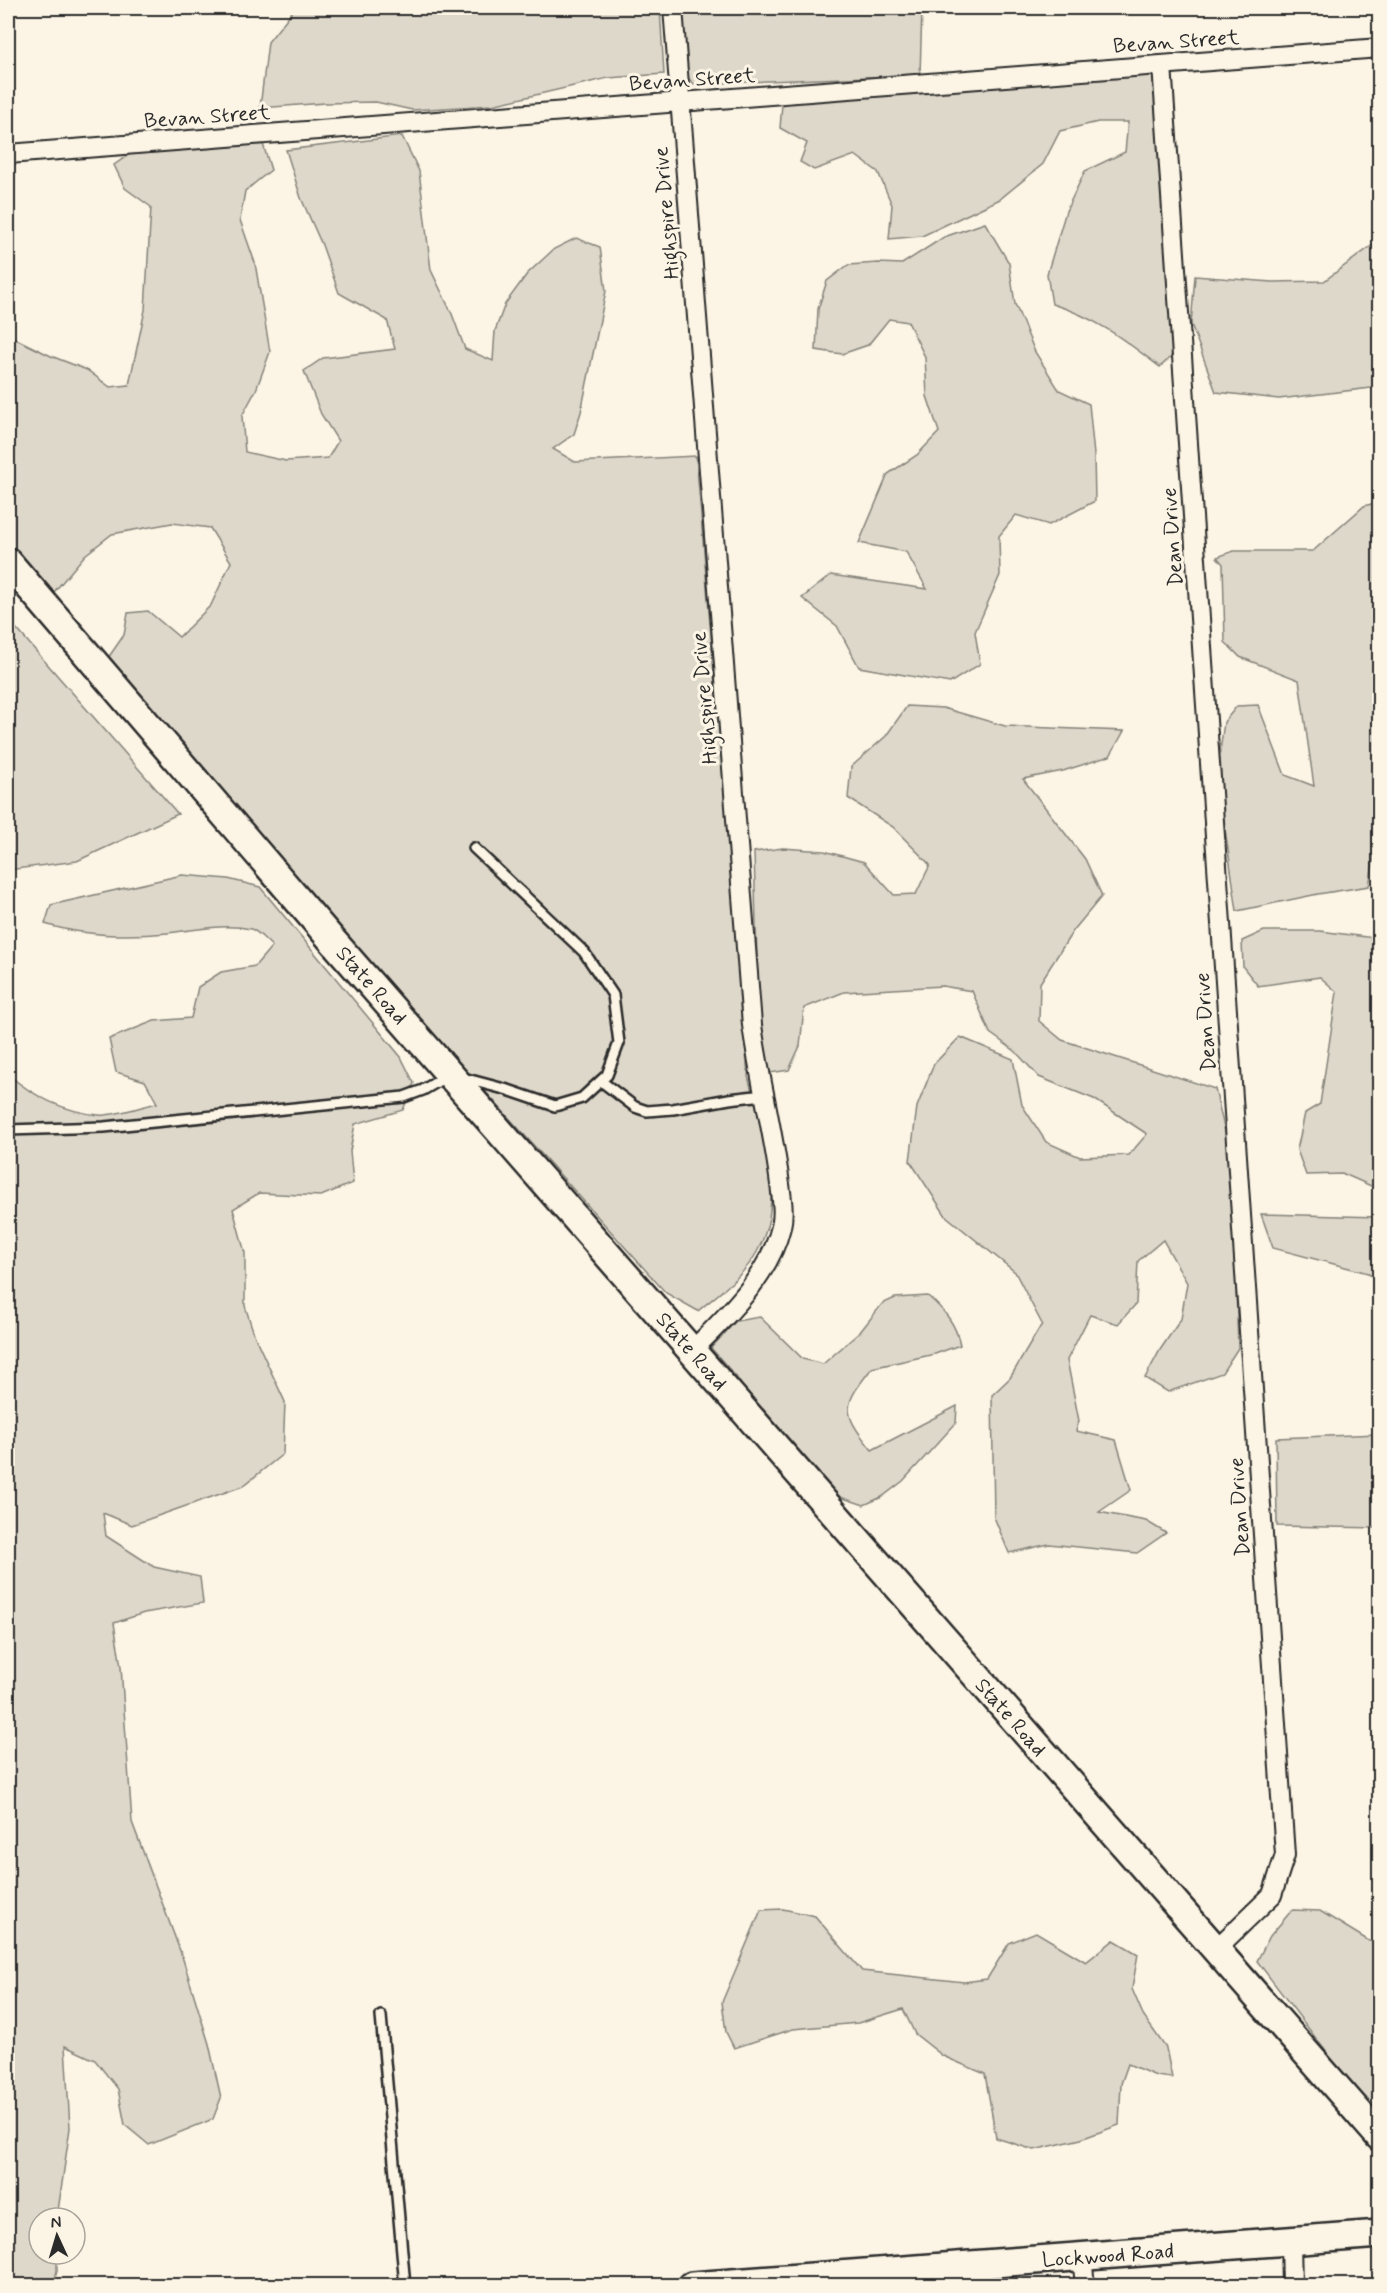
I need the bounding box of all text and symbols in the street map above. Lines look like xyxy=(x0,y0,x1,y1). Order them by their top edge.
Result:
street label: Bevan Street xyxy=(1112,24,1241,60)
street label: Bevan Street xyxy=(628,62,757,98)
street label: Bevan Street xyxy=(143,99,272,135)
street label: Highspire Drive xyxy=(647,145,689,280)
street label: Dean Drive xyxy=(1156,486,1190,587)
street label: Highspire Drive xyxy=(685,630,727,765)
street label: State Road xyxy=(329,940,413,1031)
street label: Dean Drive xyxy=(1189,971,1223,1072)
street label: State Road xyxy=(649,1306,733,1397)
street label: Dean Drive xyxy=(1223,1456,1257,1557)
street label: State Road xyxy=(968,1672,1052,1763)
north arrow xyxy=(27,2206,87,2266)
text: N xyxy=(50,2212,62,2233)
street label: Lockwood Road xyxy=(1041,2237,1175,2275)

